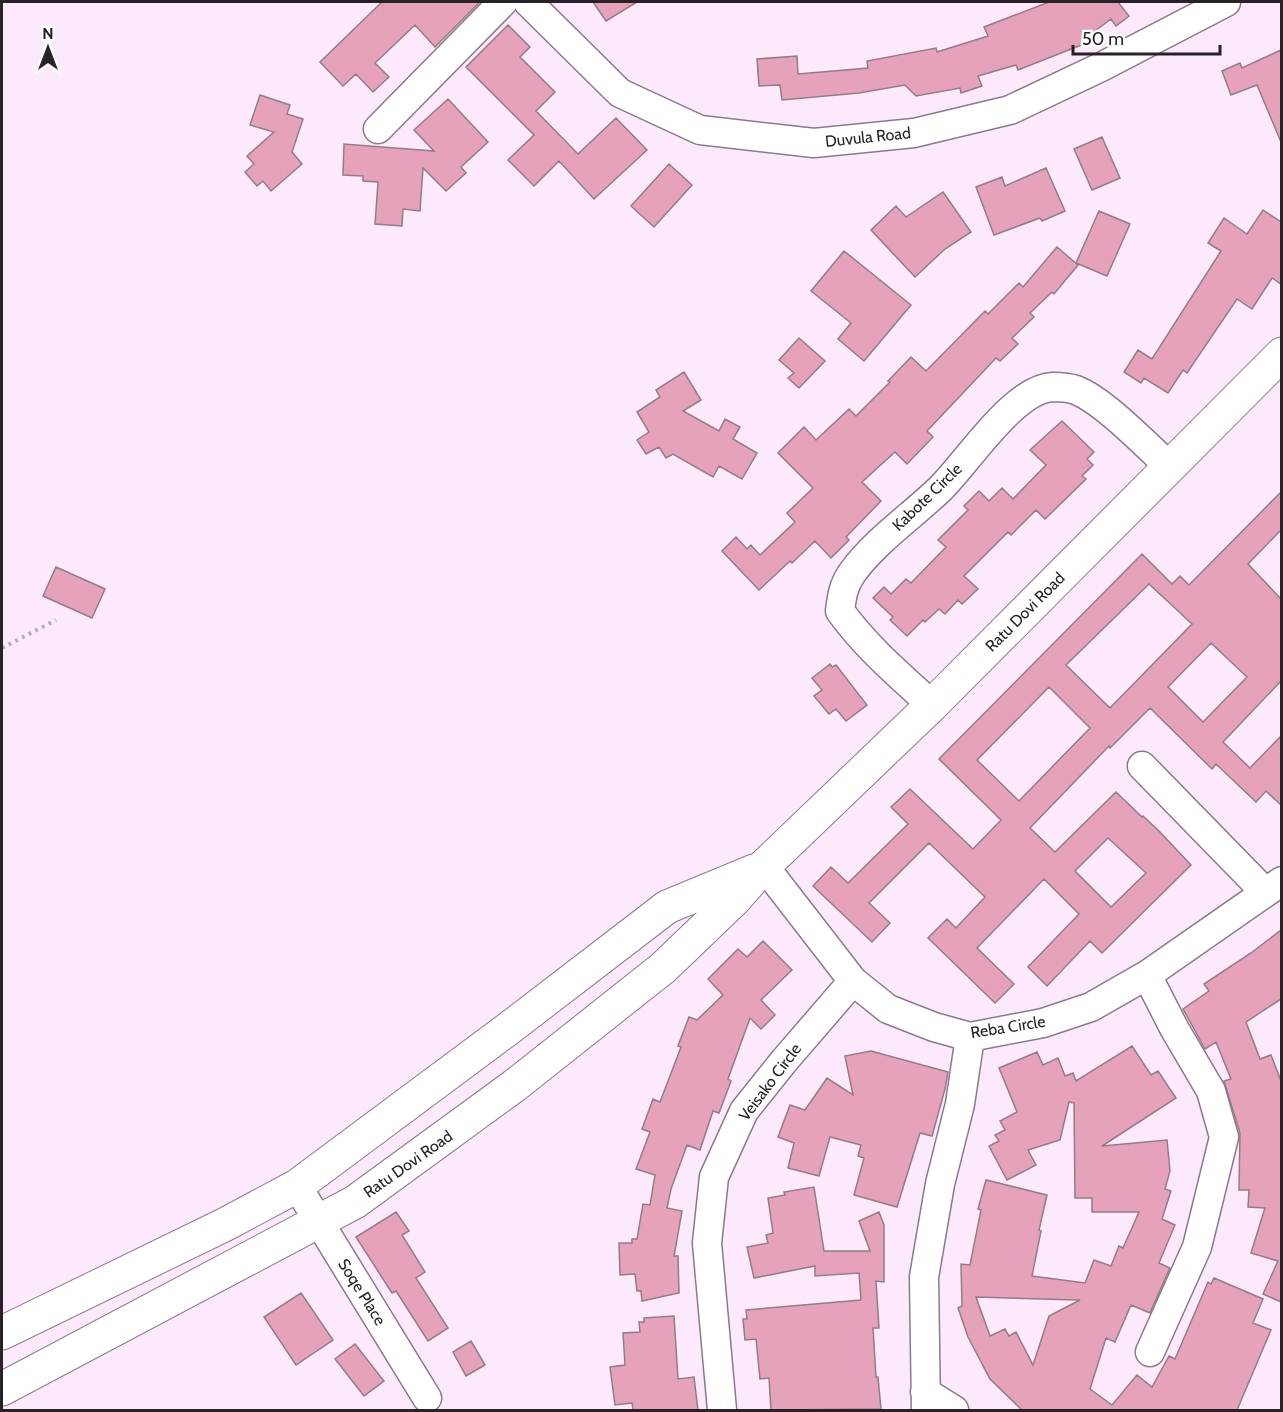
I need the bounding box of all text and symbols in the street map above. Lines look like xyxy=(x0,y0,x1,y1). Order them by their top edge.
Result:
north arrow xyxy=(18,18,78,78)
scale bar xyxy=(1073,18,1220,56)
text: N xyxy=(42,24,54,43)
text: 50 m xyxy=(1082,28,1124,50)
street label: Duvula Road xyxy=(824,123,912,151)
street label: Kabote Circle xyxy=(888,459,966,535)
street label: Ratu Dovi Road xyxy=(981,568,1069,656)
street label: Reba Circle xyxy=(969,1012,1047,1042)
street label: Veisako Circle xyxy=(735,1040,805,1124)
street label: Ratu Dovi Road xyxy=(360,1126,456,1202)
street label: Soqe Place xyxy=(334,1255,390,1329)

